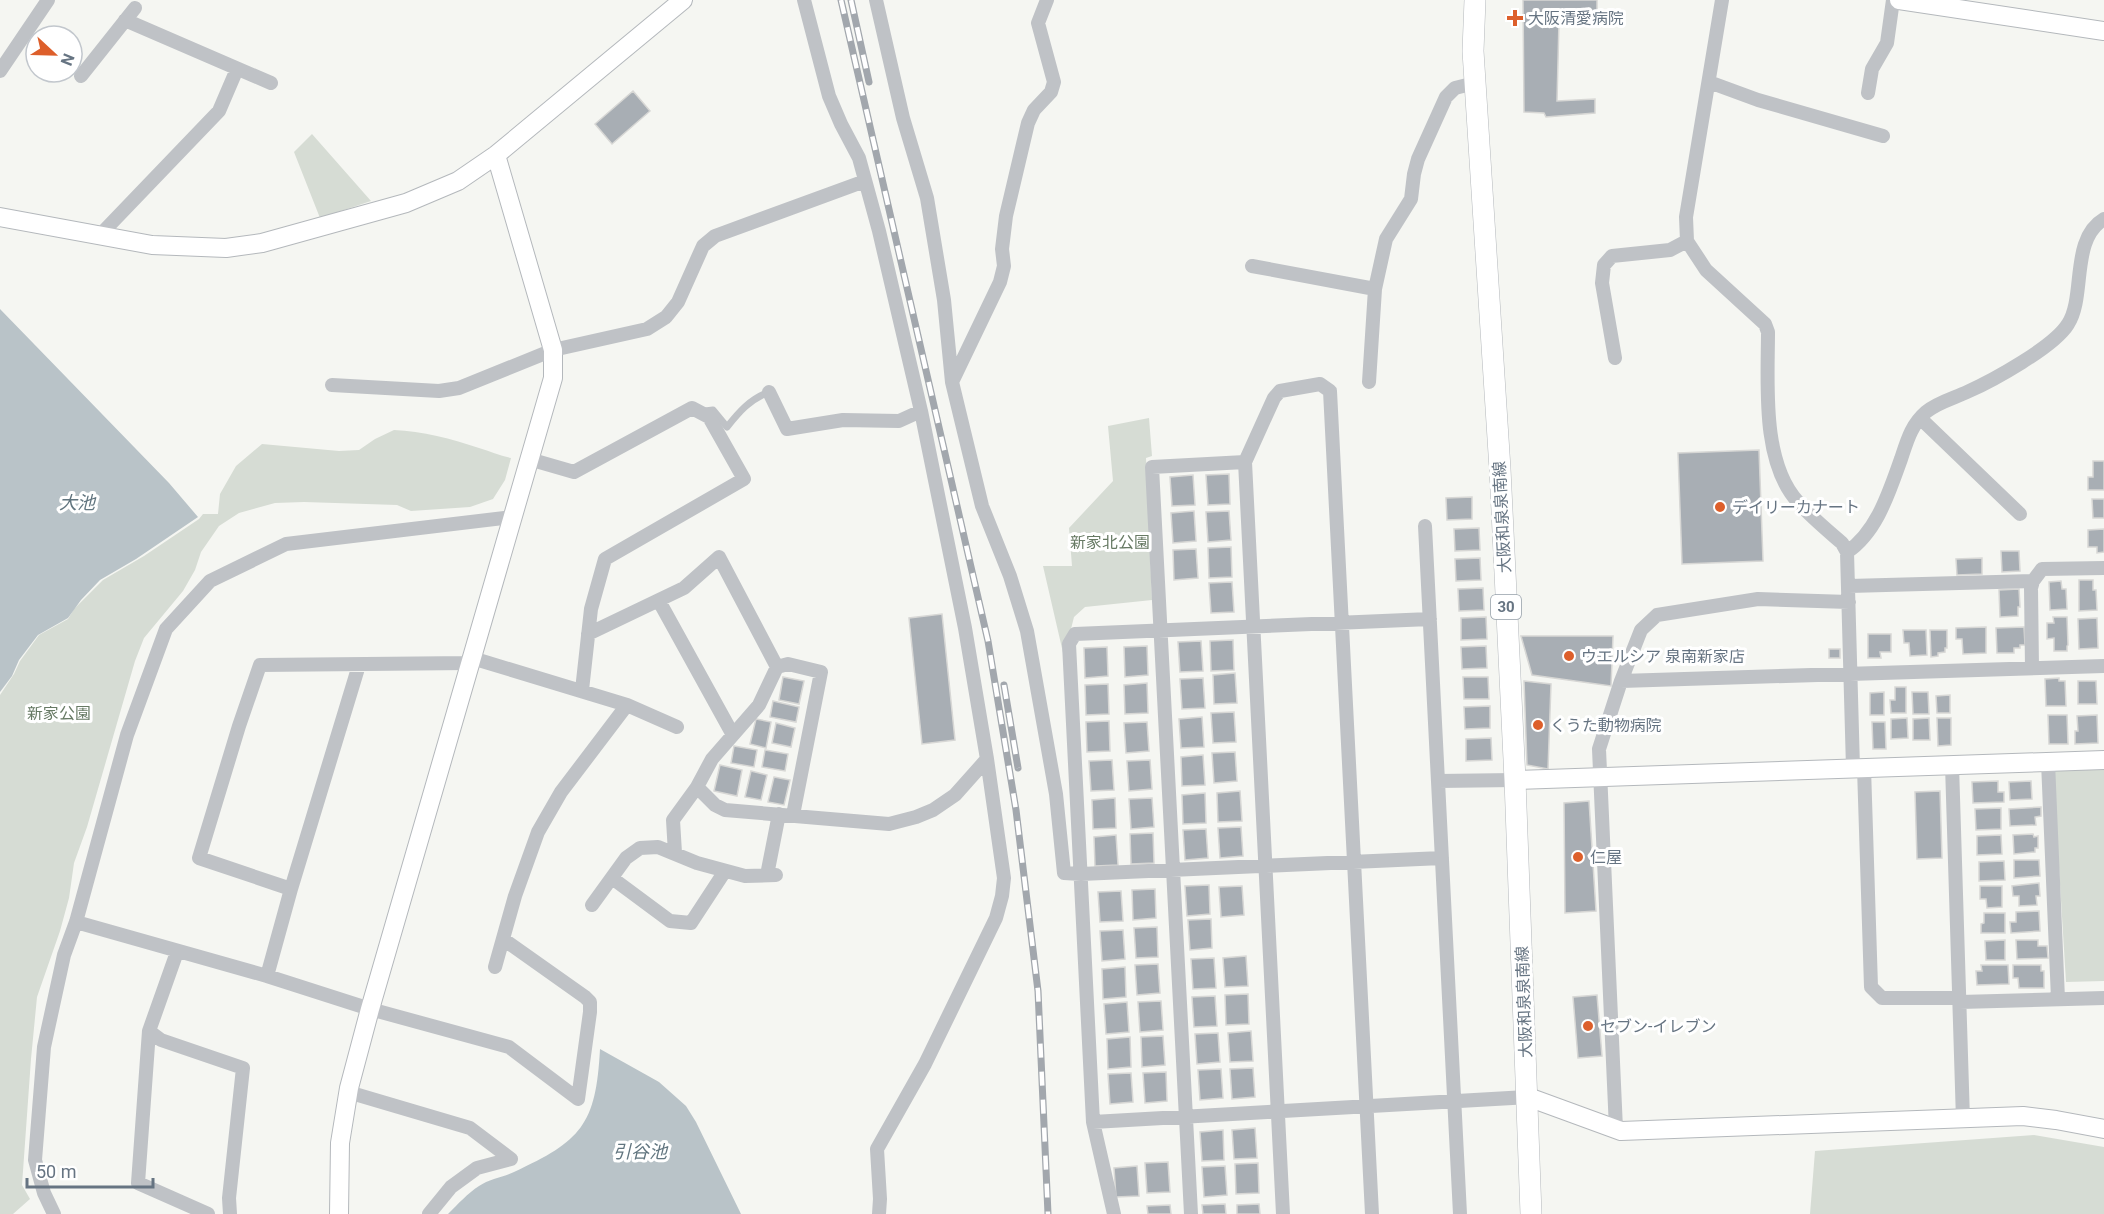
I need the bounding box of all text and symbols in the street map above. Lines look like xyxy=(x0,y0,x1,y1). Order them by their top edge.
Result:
marker: 大阪清愛病院 xyxy=(1506,9,1524,27)
place label: 大阪清愛病院 xyxy=(1528,9,1624,28)
north arrow xyxy=(24,24,84,84)
text: N xyxy=(57,51,78,68)
street label: 大阪和泉泉南線 xyxy=(1490,461,1514,573)
water label: 大池 xyxy=(59,492,97,513)
place label: デイリーカナート xyxy=(1732,498,1860,517)
marker: デイリーカナート xyxy=(1713,500,1727,514)
park label: 新家北公園 xyxy=(1070,533,1150,552)
road number: 30 xyxy=(1491,595,1521,619)
place label: ウエルシア 泉南新家店 xyxy=(1581,647,1745,666)
marker: ウエルシア 泉南新家店 xyxy=(1562,649,1576,663)
park label: 新家公園 xyxy=(27,704,91,723)
place label: くうた動物病院 xyxy=(1550,716,1662,735)
marker: くうた動物病院 xyxy=(1531,718,1545,732)
place label: 仁屋 xyxy=(1590,848,1622,867)
marker: 仁屋 xyxy=(1571,850,1585,864)
street label: 大阪和泉泉南線 xyxy=(1513,946,1535,1058)
place label: セブン-イレブン xyxy=(1600,1017,1716,1036)
marker: セブン-イレブン xyxy=(1581,1019,1595,1033)
water label: 引谷池 xyxy=(613,1141,669,1162)
scale bar xyxy=(27,1151,153,1189)
text: 50 m xyxy=(36,1161,76,1182)

